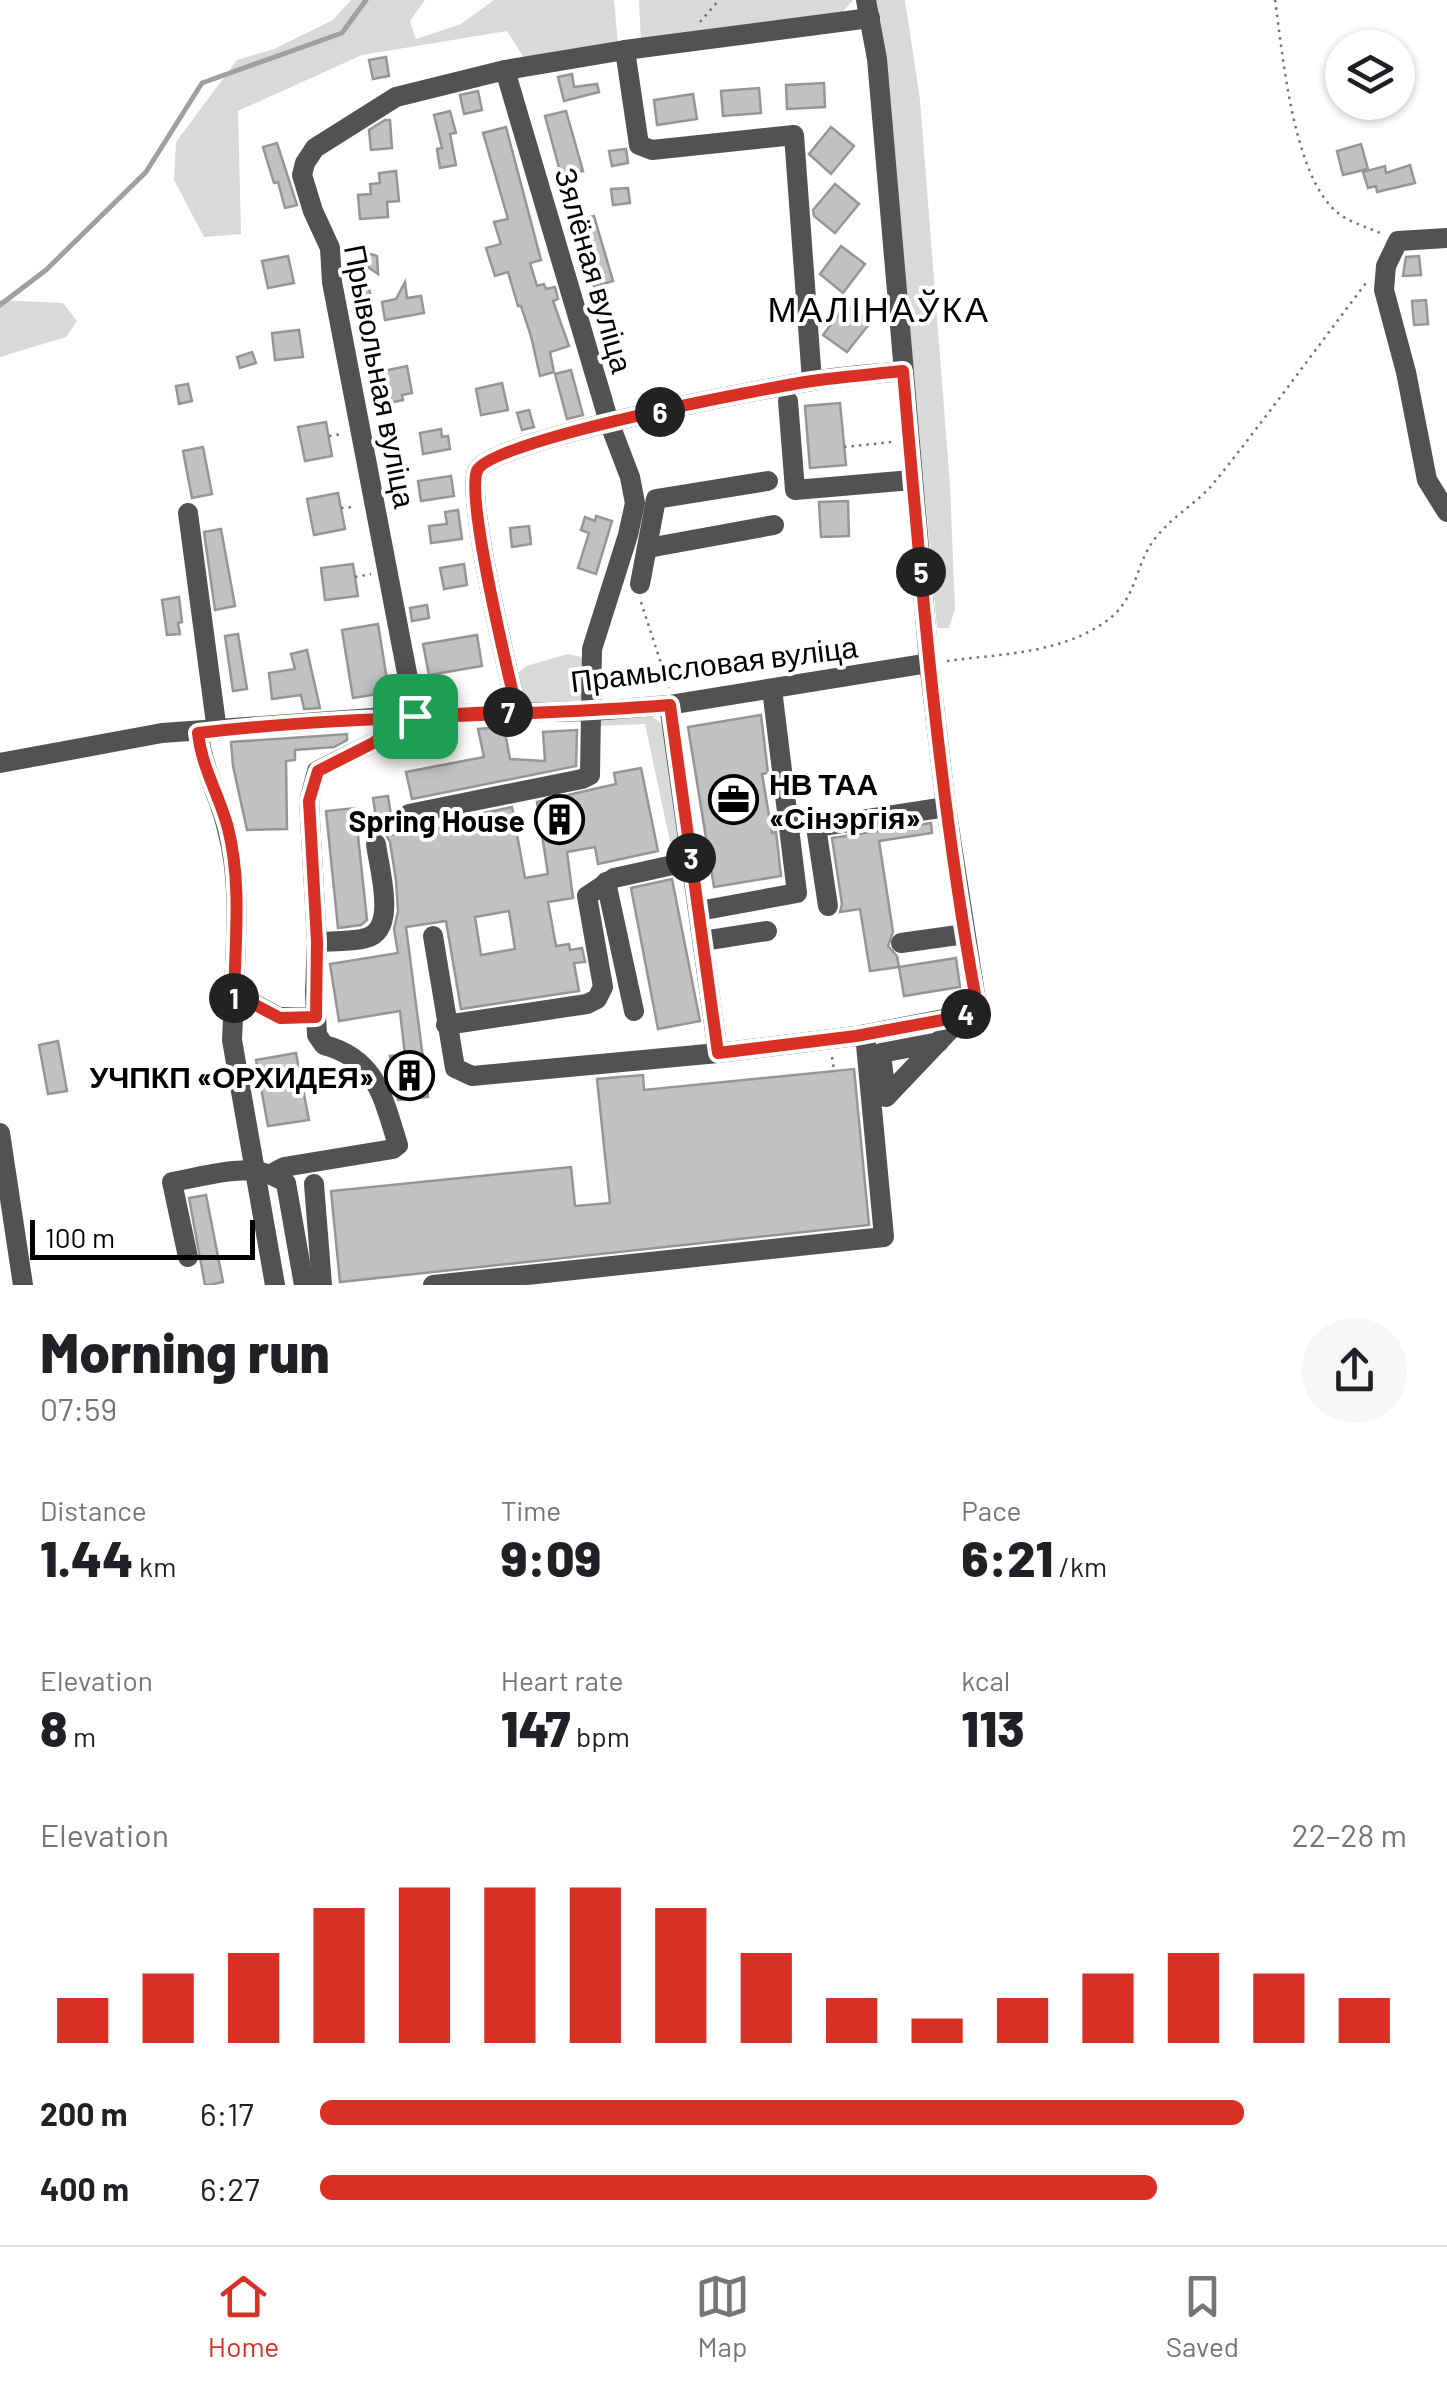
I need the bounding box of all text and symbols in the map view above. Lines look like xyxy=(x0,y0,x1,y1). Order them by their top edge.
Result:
map controls xyxy=(1325,30,1415,120)
button: layers xyxy=(1325,30,1415,120)
street label: Зялёная вуліца xyxy=(549,163,642,377)
street label: Прывольная вуліца xyxy=(338,241,424,511)
district label: МАЛІНАЎКА xyxy=(767,287,991,329)
pin: 6 xyxy=(635,387,685,437)
text: 6 xyxy=(652,395,668,429)
pin: 5 xyxy=(896,547,946,597)
text: 5 xyxy=(913,555,929,589)
street label: Прамысловая вуліца xyxy=(568,627,860,698)
pin xyxy=(373,674,458,759)
pin: 7 xyxy=(483,687,533,737)
icon: arrive xyxy=(388,689,443,744)
text: 7 xyxy=(501,695,515,729)
place label: НВ ТАА «Сінэргія» xyxy=(769,765,921,835)
office icon: НВ ТАА «Сінэргія» xyxy=(708,774,760,826)
building icon: Spring House xyxy=(534,794,586,846)
place label: Spring House xyxy=(349,802,525,838)
pin: 3 xyxy=(666,833,716,883)
text: 3 xyxy=(683,841,699,875)
pin: 1 xyxy=(209,973,259,1023)
text: 1 xyxy=(229,981,239,1015)
pin: 4 xyxy=(941,989,991,1039)
text: 4 xyxy=(958,997,974,1031)
building icon: УЧПКП «ОРХИДЕЯ» xyxy=(383,1050,435,1102)
place label: УЧПКП «ОРХИДЕЯ» xyxy=(90,1058,374,1094)
scale bar xyxy=(30,1215,255,1260)
text: 100 m xyxy=(45,1220,115,1254)
text: Morning run xyxy=(40,1318,330,1384)
button: share xyxy=(1302,1318,1407,1423)
text: 07:59 xyxy=(40,1389,117,1427)
text: Distance xyxy=(40,1493,147,1527)
text: Time xyxy=(501,1493,561,1527)
text: Pace xyxy=(961,1493,1022,1527)
text: 1.44 xyxy=(40,1527,134,1587)
text: 9:09 xyxy=(501,1527,601,1587)
text: 6:21 xyxy=(961,1527,1053,1587)
text: km xyxy=(134,1549,176,1583)
text: /km xyxy=(1053,1549,1107,1583)
text: Elevation xyxy=(40,1663,153,1697)
text: Heart rate xyxy=(501,1663,623,1697)
text: kcal xyxy=(961,1663,1010,1697)
text: 8 xyxy=(40,1697,67,1757)
text: 147 xyxy=(501,1697,570,1757)
text: 113 xyxy=(961,1697,1025,1757)
text: m xyxy=(67,1719,96,1753)
text: bpm xyxy=(570,1719,630,1753)
text: Elevation xyxy=(40,1815,169,1853)
text: 22–28 m xyxy=(1292,1815,1407,1853)
text: 200 m xyxy=(40,2094,128,2132)
text: 6:17 xyxy=(200,2094,254,2132)
text: 400 m xyxy=(40,2169,129,2207)
text: 6:27 xyxy=(200,2169,260,2207)
tab: Home xyxy=(208,2269,279,2363)
tab: Map xyxy=(695,2269,750,2363)
tab: Saved xyxy=(1166,2269,1239,2363)

